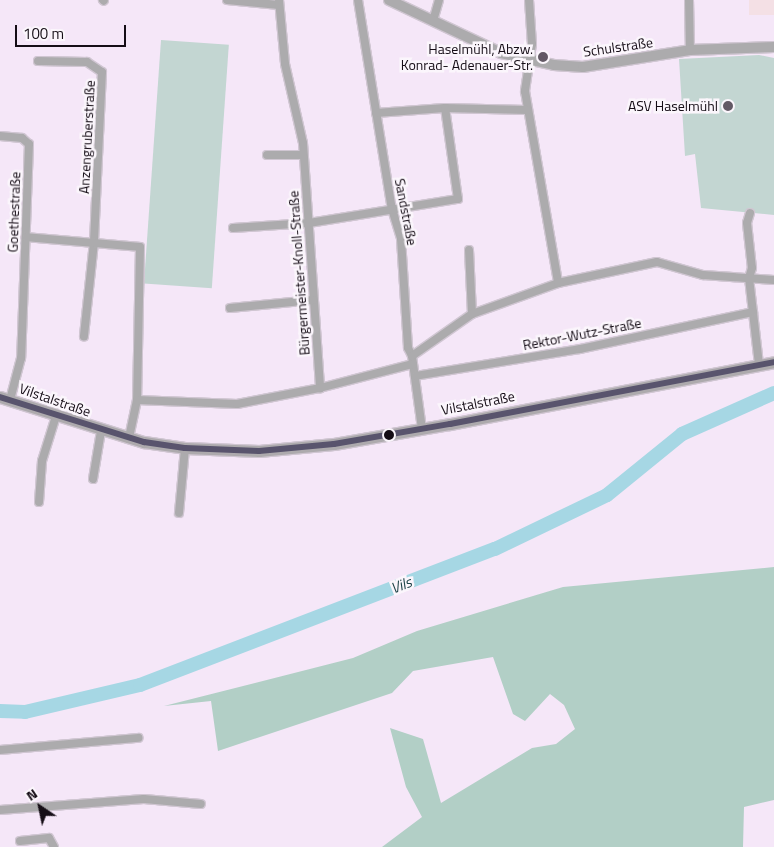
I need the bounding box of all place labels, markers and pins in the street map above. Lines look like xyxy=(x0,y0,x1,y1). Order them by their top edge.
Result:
place label: Haselmühl, Abzw. Konrad- Adenauer-Str. xyxy=(401,41,533,74)
marker: Haselmühl, Abzw. Konrad- Adenauer-Str. xyxy=(537,51,549,63)
place label: ASV Haselmühl xyxy=(628,98,718,114)
marker: ASV Haselmühl xyxy=(722,100,734,112)
unlabelled marker xyxy=(384,430,394,440)

